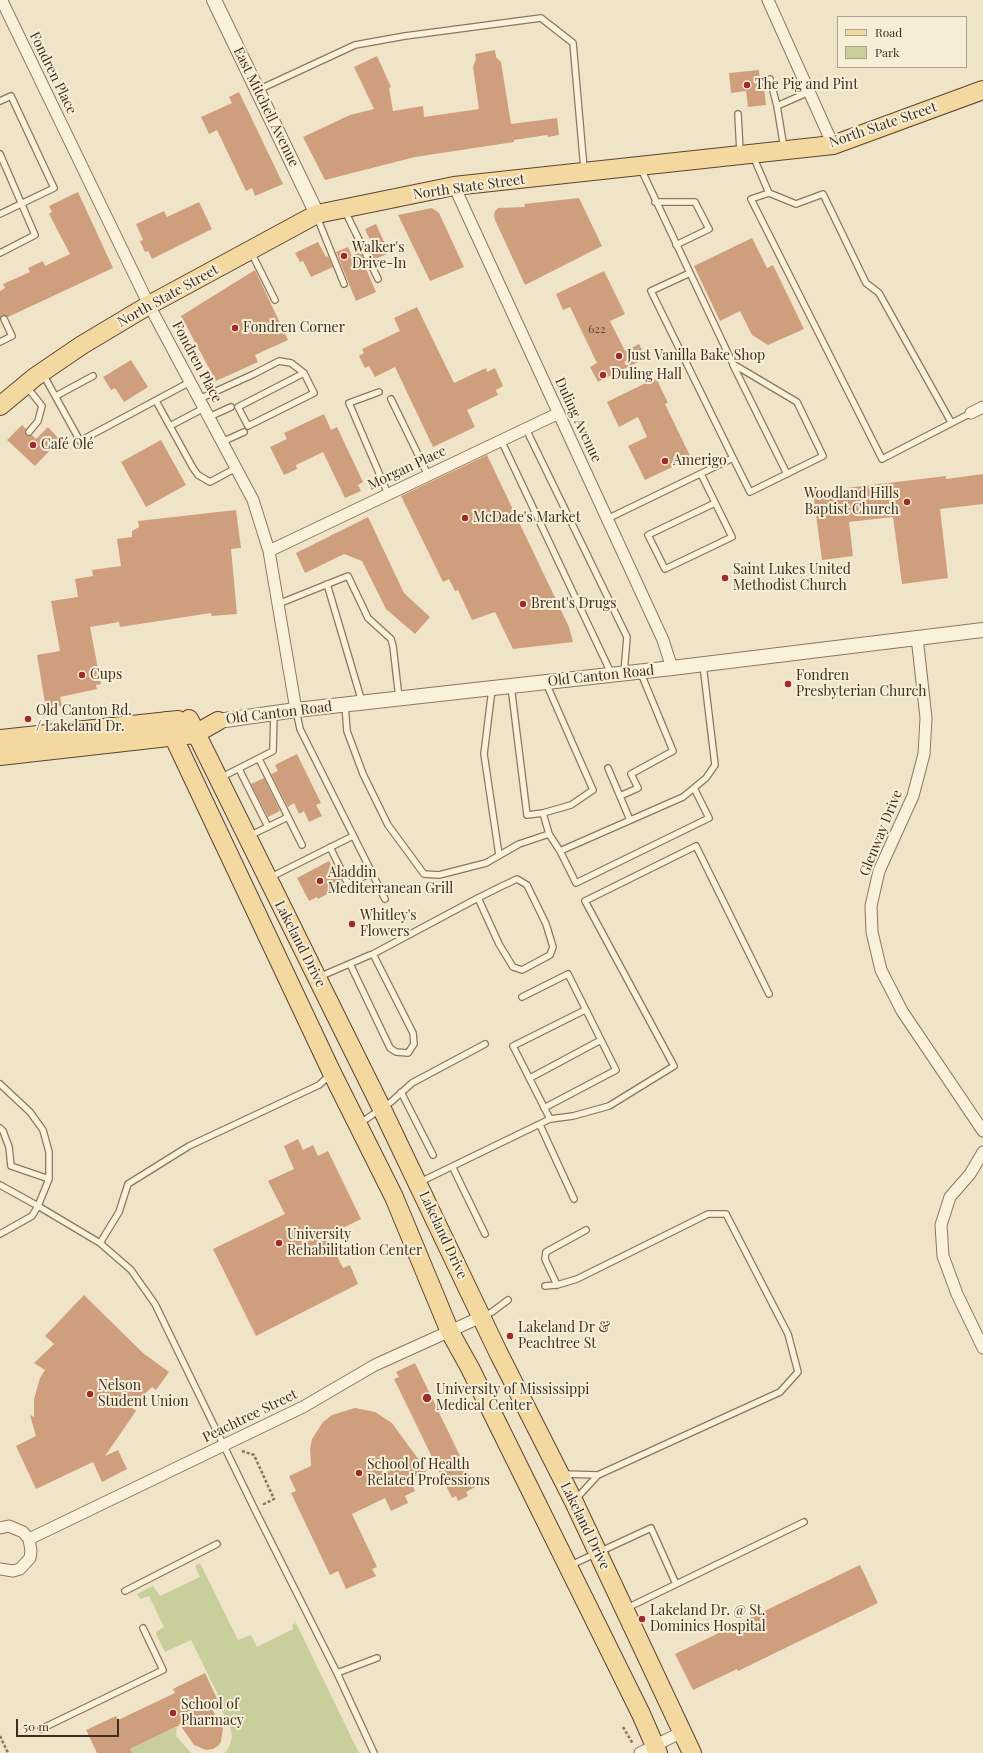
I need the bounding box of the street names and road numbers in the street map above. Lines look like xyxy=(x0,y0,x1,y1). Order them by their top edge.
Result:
street label: Fondren Place xyxy=(26,29,80,117)
street label: East Mitchell Avenue xyxy=(230,44,302,170)
street label: North State Street xyxy=(827,99,939,151)
street label: North State Street xyxy=(412,171,526,203)
street label: North State Street xyxy=(115,261,221,331)
street label: Fondren Place xyxy=(169,319,225,405)
street label: Duling Avenue xyxy=(551,375,605,465)
street label: Morgan Place xyxy=(365,442,449,494)
street label: Old Canton Road xyxy=(547,662,655,690)
street label: Old Canton Road xyxy=(225,698,333,728)
street label: Glenway Drive xyxy=(856,788,906,878)
street label: Lakeland Drive xyxy=(271,898,329,990)
street label: Lakeland Drive xyxy=(415,1188,471,1282)
street label: Peachtree Street xyxy=(200,1386,300,1446)
street label: Lakeland Drive xyxy=(557,1480,613,1572)

